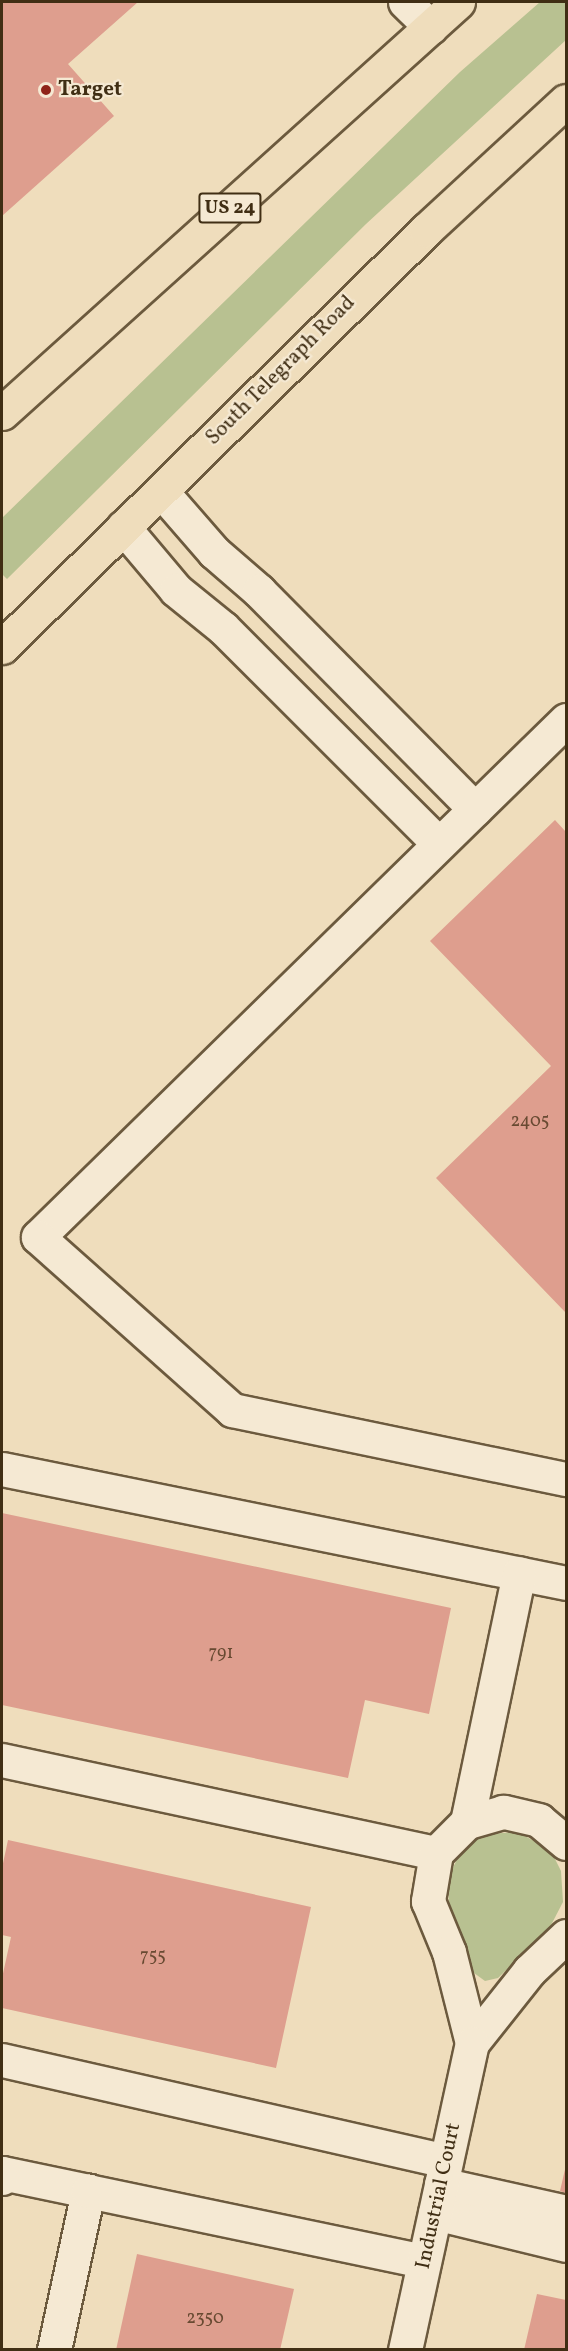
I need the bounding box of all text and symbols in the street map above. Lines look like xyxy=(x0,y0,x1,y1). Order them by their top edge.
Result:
place label: Target xyxy=(58,77,122,103)
marker: Target xyxy=(39,83,53,97)
road number: US 24 xyxy=(197,191,263,225)
street label: South Telegraph Road xyxy=(201,291,361,451)
house number: 2405 xyxy=(511,1111,549,1133)
house number: 791 xyxy=(209,1643,233,1665)
house number: 755 xyxy=(140,1946,166,1968)
street label: Industrial Court xyxy=(411,2121,467,2271)
house number: 2350 xyxy=(186,2308,224,2330)

